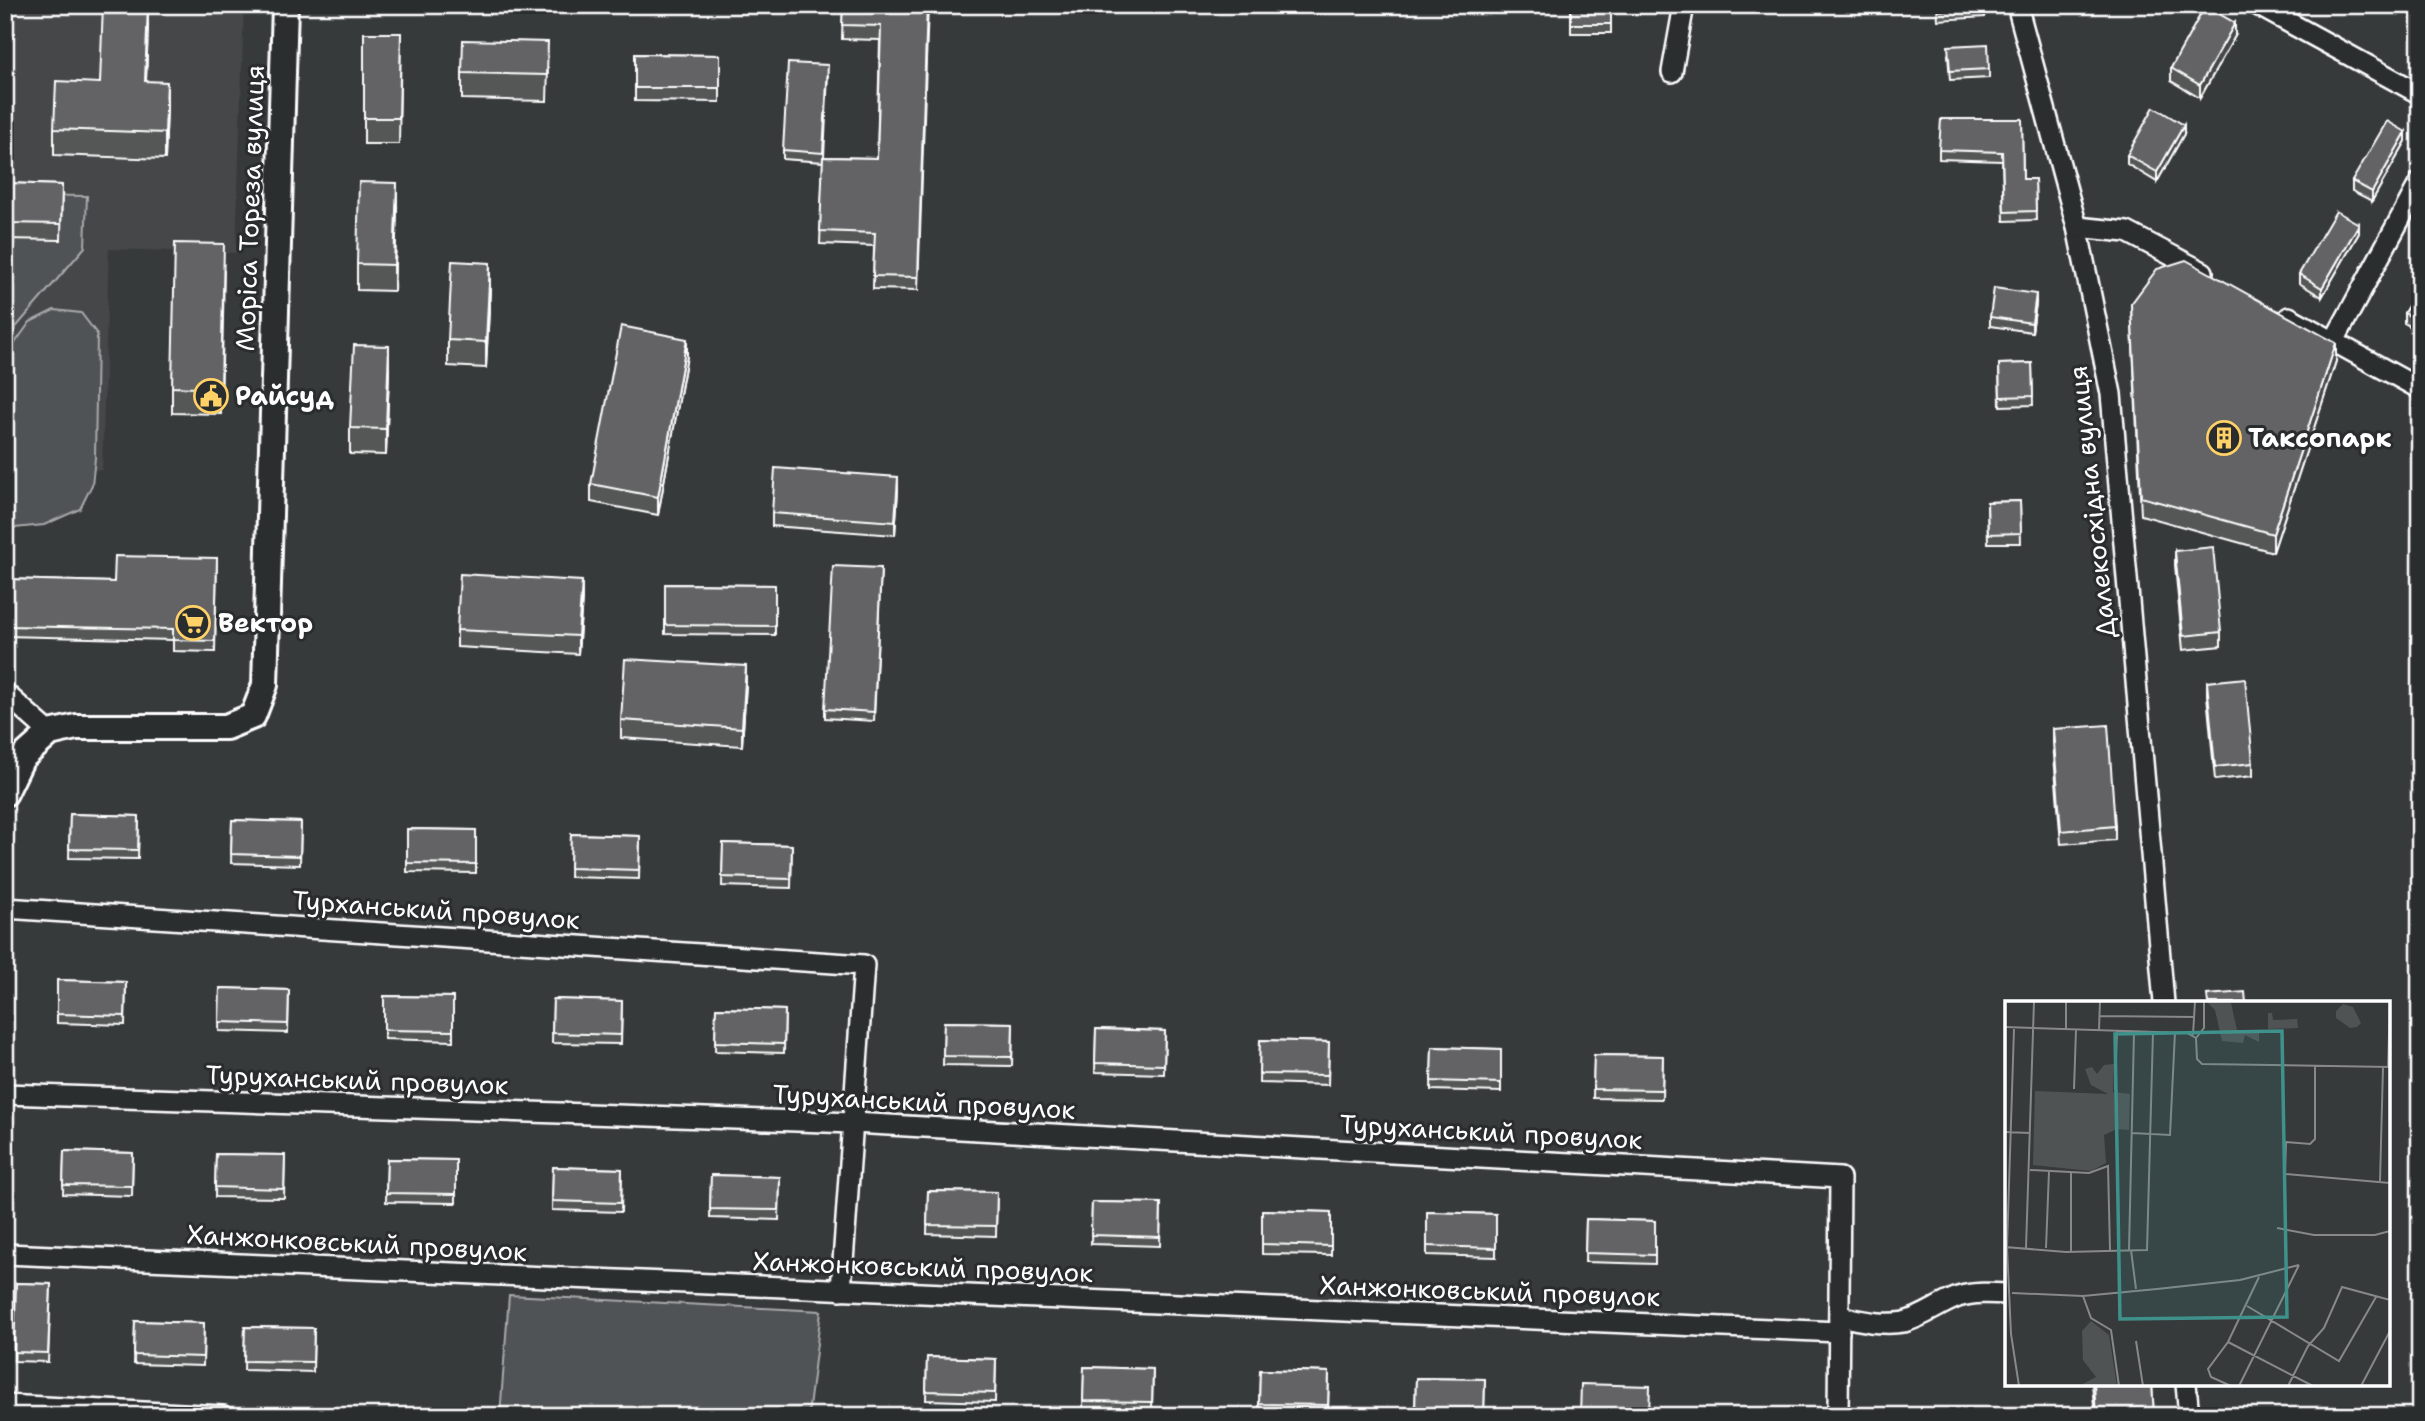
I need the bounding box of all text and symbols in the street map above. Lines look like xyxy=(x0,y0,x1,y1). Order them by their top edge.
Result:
street label: Моріса Тореза вулиця xyxy=(227,64,272,352)
street label: Далекосхідна вулиця xyxy=(2060,364,2123,640)
public building icon: Райсуд xyxy=(192,377,230,415)
place label: Райсуд xyxy=(235,378,334,413)
building icon: Таксопарк xyxy=(2205,419,2243,457)
place label: Таксопарк xyxy=(2248,420,2391,455)
supermarket icon: Вектор xyxy=(174,604,212,642)
place label: Вектор xyxy=(218,605,313,640)
street label: Турханський провулок xyxy=(291,882,581,937)
inset map xyxy=(2005,1001,2390,1386)
street label: Туруханський провулок xyxy=(205,1057,509,1102)
street label: Туруханський провулок xyxy=(772,1076,1076,1127)
street label: Туруханський провулок xyxy=(1339,1106,1643,1157)
street label: Ханжонковський провулок xyxy=(186,1216,528,1269)
street label: Ханжонковський провулок xyxy=(752,1243,1094,1290)
street label: Ханжонковський провулок xyxy=(1319,1267,1661,1314)

